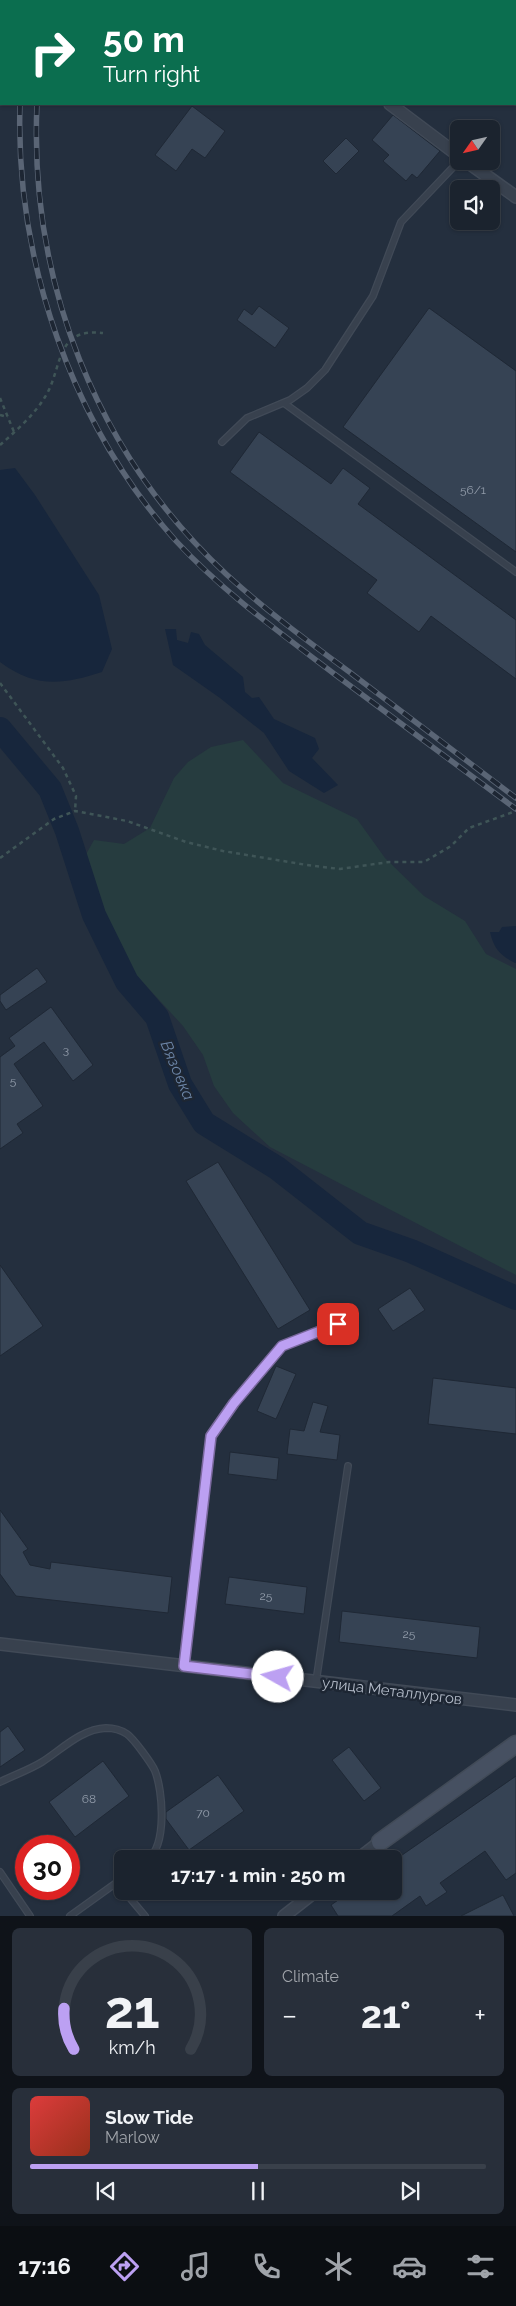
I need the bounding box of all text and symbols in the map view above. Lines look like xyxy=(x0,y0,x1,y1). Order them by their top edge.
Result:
text: 50 m xyxy=(103,19,185,60)
icon: right xyxy=(20,20,85,85)
text: Turn right xyxy=(103,61,200,87)
north arrow xyxy=(450,120,500,170)
map controls xyxy=(450,120,500,230)
button: sound xyxy=(450,180,500,230)
house number: 56/1 xyxy=(460,483,486,497)
water label: Вязовка xyxy=(157,1038,199,1103)
house number: 3 xyxy=(63,1043,69,1057)
house number: 5 xyxy=(10,1074,17,1088)
pin xyxy=(317,1303,359,1345)
icon: arrive xyxy=(324,1310,352,1338)
house number: 25 xyxy=(260,1589,273,1603)
house number: 25 xyxy=(403,1627,416,1641)
position arrow xyxy=(251,1650,303,1702)
street label: улица Металлургов xyxy=(321,1673,463,1709)
house number: 68 xyxy=(82,1792,96,1806)
house number: 70 xyxy=(196,1806,210,1820)
speed limit sign: 30 xyxy=(15,1835,80,1900)
text: 17:17 · 1 min · 250 m xyxy=(171,1864,345,1886)
text: Climate xyxy=(282,1967,339,1986)
text: 21 xyxy=(104,1979,160,2040)
text: 21° xyxy=(361,1992,411,2037)
text: − xyxy=(282,1999,297,2032)
text: + xyxy=(474,1999,486,2032)
text: km/h xyxy=(108,2037,156,2058)
text: Slow Tide xyxy=(105,2106,194,2128)
text: Marlow xyxy=(105,2128,160,2147)
icon: previous xyxy=(92,2177,120,2205)
icon: pause xyxy=(244,2177,272,2205)
icon: next xyxy=(396,2177,424,2205)
icon: directions xyxy=(107,2249,142,2284)
icon: music xyxy=(178,2249,213,2284)
icon: phone xyxy=(249,2249,284,2284)
icon: climate xyxy=(321,2249,356,2284)
icon: car xyxy=(392,2249,427,2284)
icon: filters xyxy=(463,2249,498,2284)
text: 17:16 xyxy=(18,2253,71,2279)

